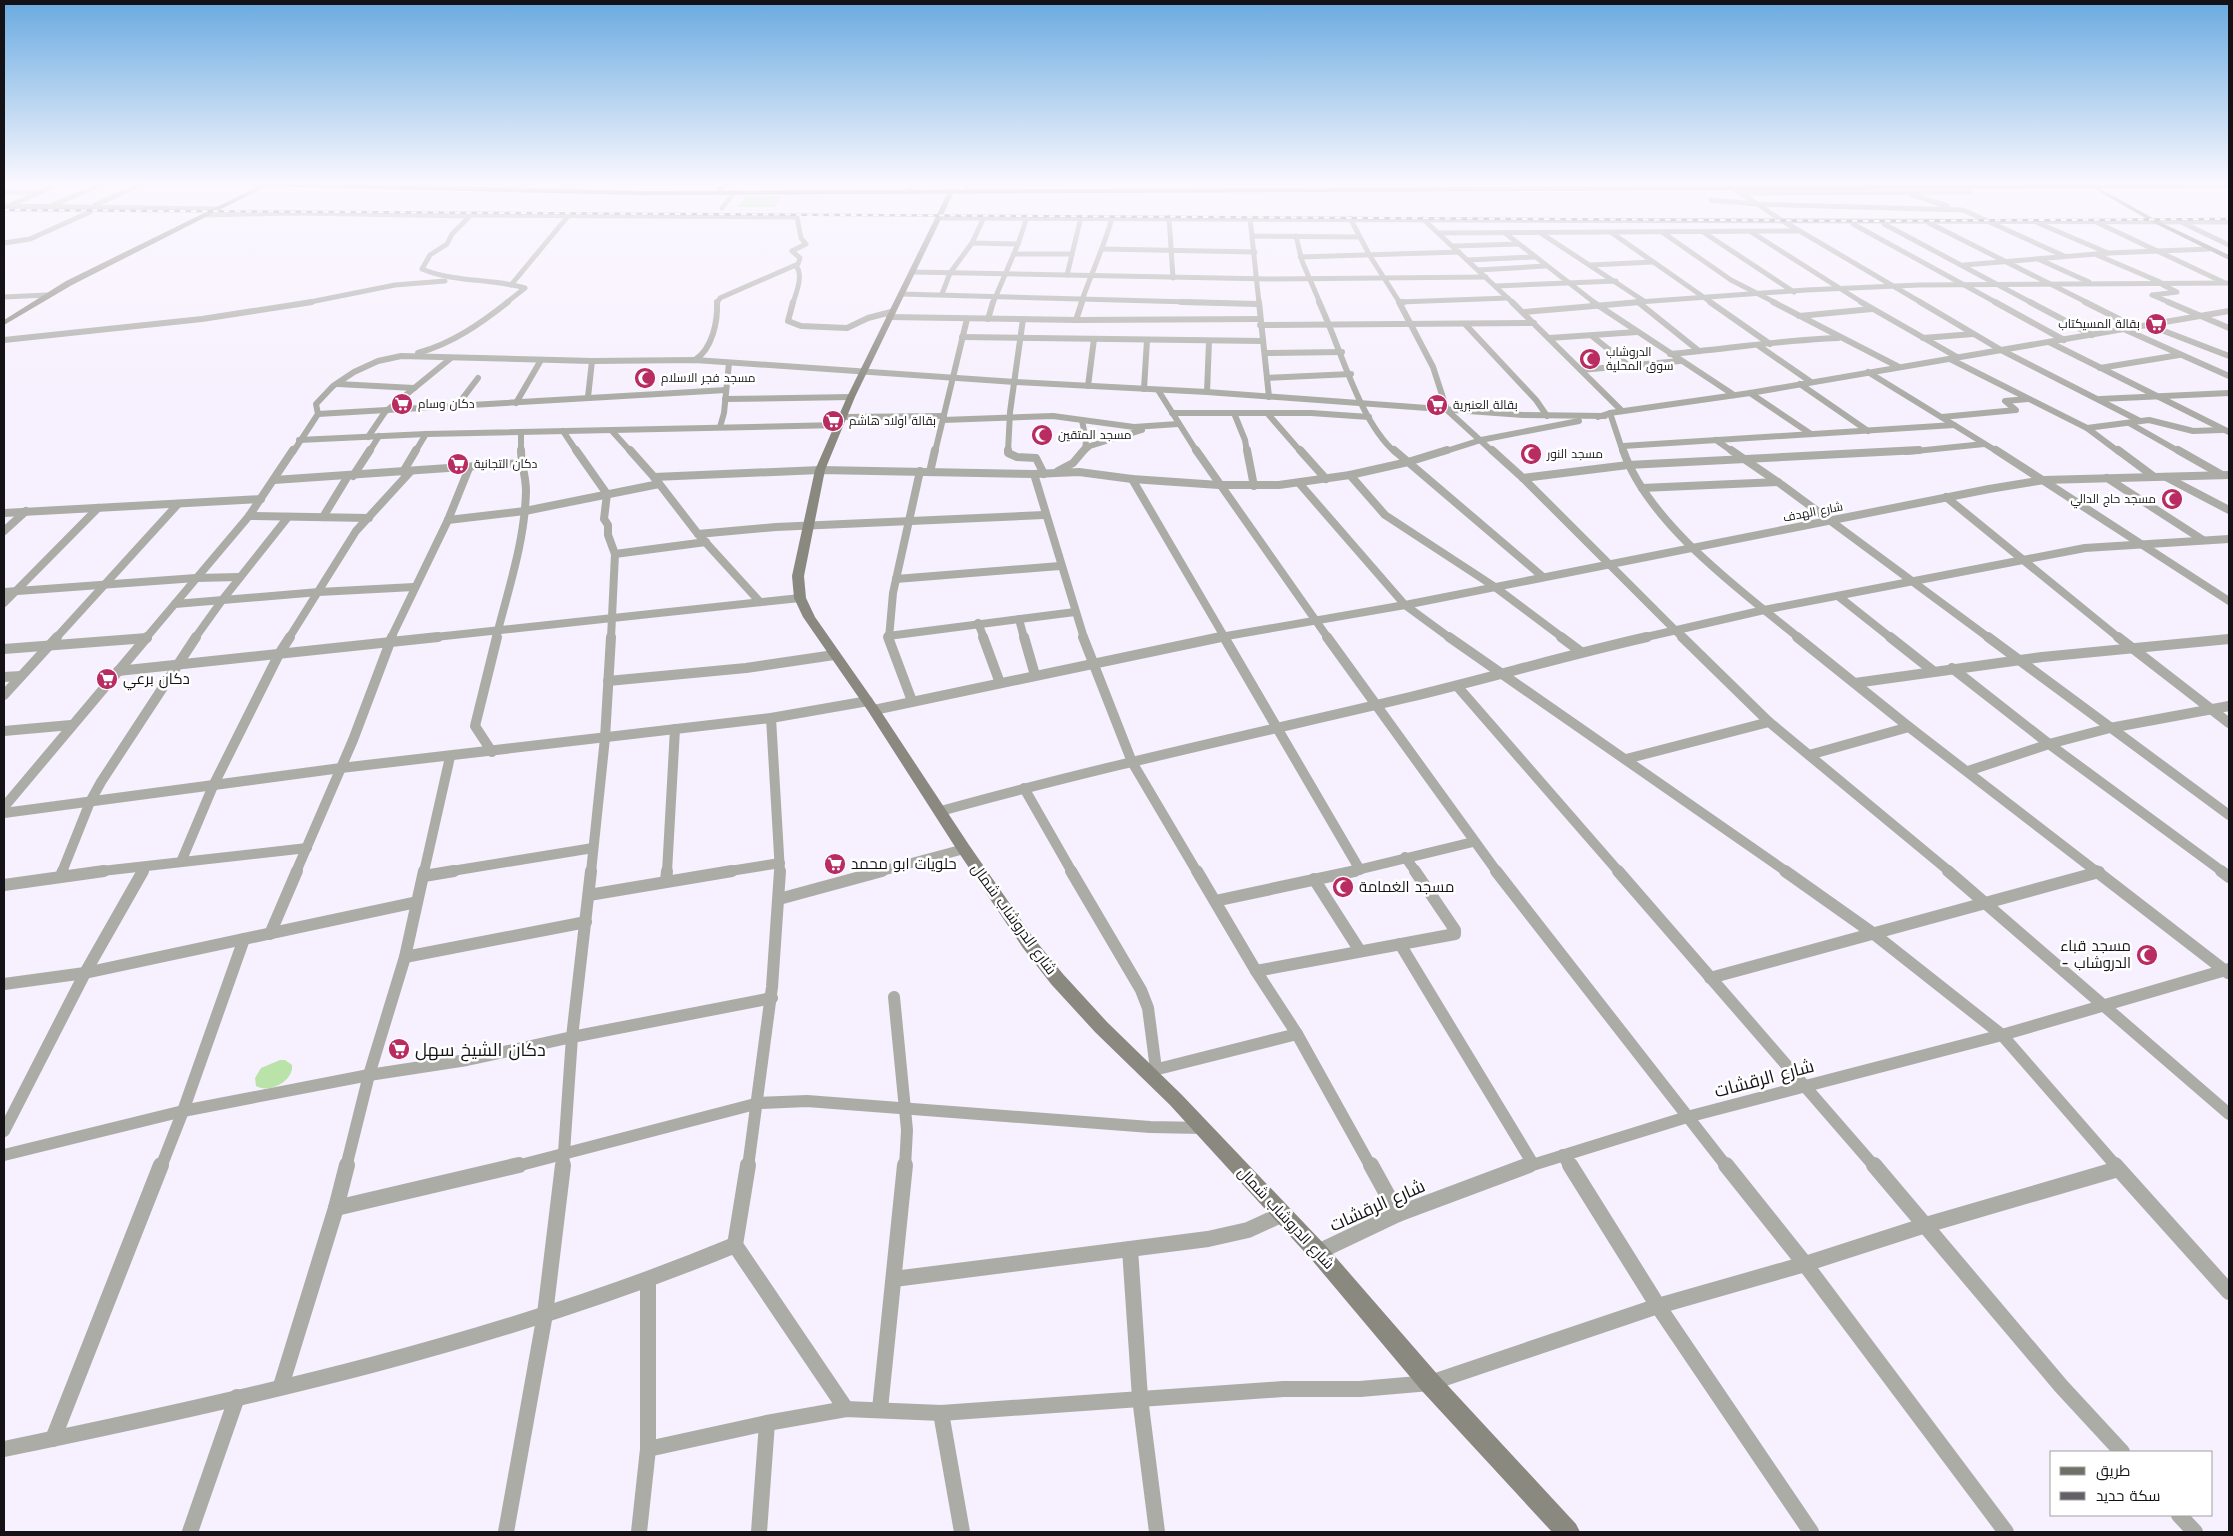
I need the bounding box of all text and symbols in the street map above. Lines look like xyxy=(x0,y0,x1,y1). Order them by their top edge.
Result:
supermarket icon: بقالة المسيكتاب xyxy=(2144,312,2168,336)
place label: بقالة المسيكتاب xyxy=(2058,317,2140,331)
place label: الدروشاب سوق المحلية xyxy=(1606,345,1673,373)
mosque icon: الدروشاب سوق المحلية xyxy=(1578,347,1602,371)
mosque icon: مسجد فجر الاسلام xyxy=(633,366,657,390)
place label: مسجد فجر الاسلام xyxy=(661,371,755,386)
supermarket icon: دكان وسام xyxy=(390,392,414,416)
supermarket icon: بقالة العنبرية xyxy=(1425,393,1449,417)
place label: دكان وسام xyxy=(418,397,475,412)
place label: بقالة العنبرية xyxy=(1453,398,1518,412)
supermarket icon: بقالة اولاد هاشم xyxy=(821,409,845,433)
place label: بقالة اولاد هاشم xyxy=(849,414,936,429)
mosque icon: مسجد المتقين xyxy=(1030,423,1054,447)
place label: مسجد المتقين xyxy=(1058,428,1132,442)
mosque icon: مسجد النور xyxy=(1519,442,1543,466)
place label: مسجد النور xyxy=(1546,447,1603,461)
supermarket icon: دكان التجانية xyxy=(446,452,470,476)
place label: دكان التجانية xyxy=(474,457,538,471)
mosque icon: مسجد حاج الدالي xyxy=(2160,487,2184,511)
place label: مسجد حاج الدالي xyxy=(2071,492,2156,509)
street label: شارع الهدف xyxy=(1782,499,1844,526)
supermarket icon: دكان برعي xyxy=(95,667,119,691)
place label: دكان برعي xyxy=(123,670,190,691)
supermarket icon: حلويات ابو محمد xyxy=(823,852,847,876)
place label: حلويات ابو محمد xyxy=(851,855,957,873)
street label: شارع الدروشاب شمال xyxy=(966,860,1060,979)
mosque icon: مسجد الغمامة xyxy=(1331,875,1355,899)
place label: مسجد الغمامة xyxy=(1359,878,1454,896)
place label: مسجد قباء - الدروشاب xyxy=(2060,937,2131,972)
mosque icon: مسجد قباء - الدروشاب xyxy=(2135,943,2159,967)
supermarket icon: دكان الشيخ سهل xyxy=(387,1037,411,1061)
place label: دكان الشيخ سهل xyxy=(415,1039,546,1062)
street label: شارع الرقشات xyxy=(1712,1055,1817,1103)
street label: شارع الدروشاب شمال xyxy=(1233,1163,1338,1274)
street label: شارع الرقشات xyxy=(1326,1175,1429,1237)
legend xyxy=(2050,1451,2213,1516)
text: طريق xyxy=(2096,1462,2130,1481)
text: سكة حديد xyxy=(2096,1487,2160,1505)

